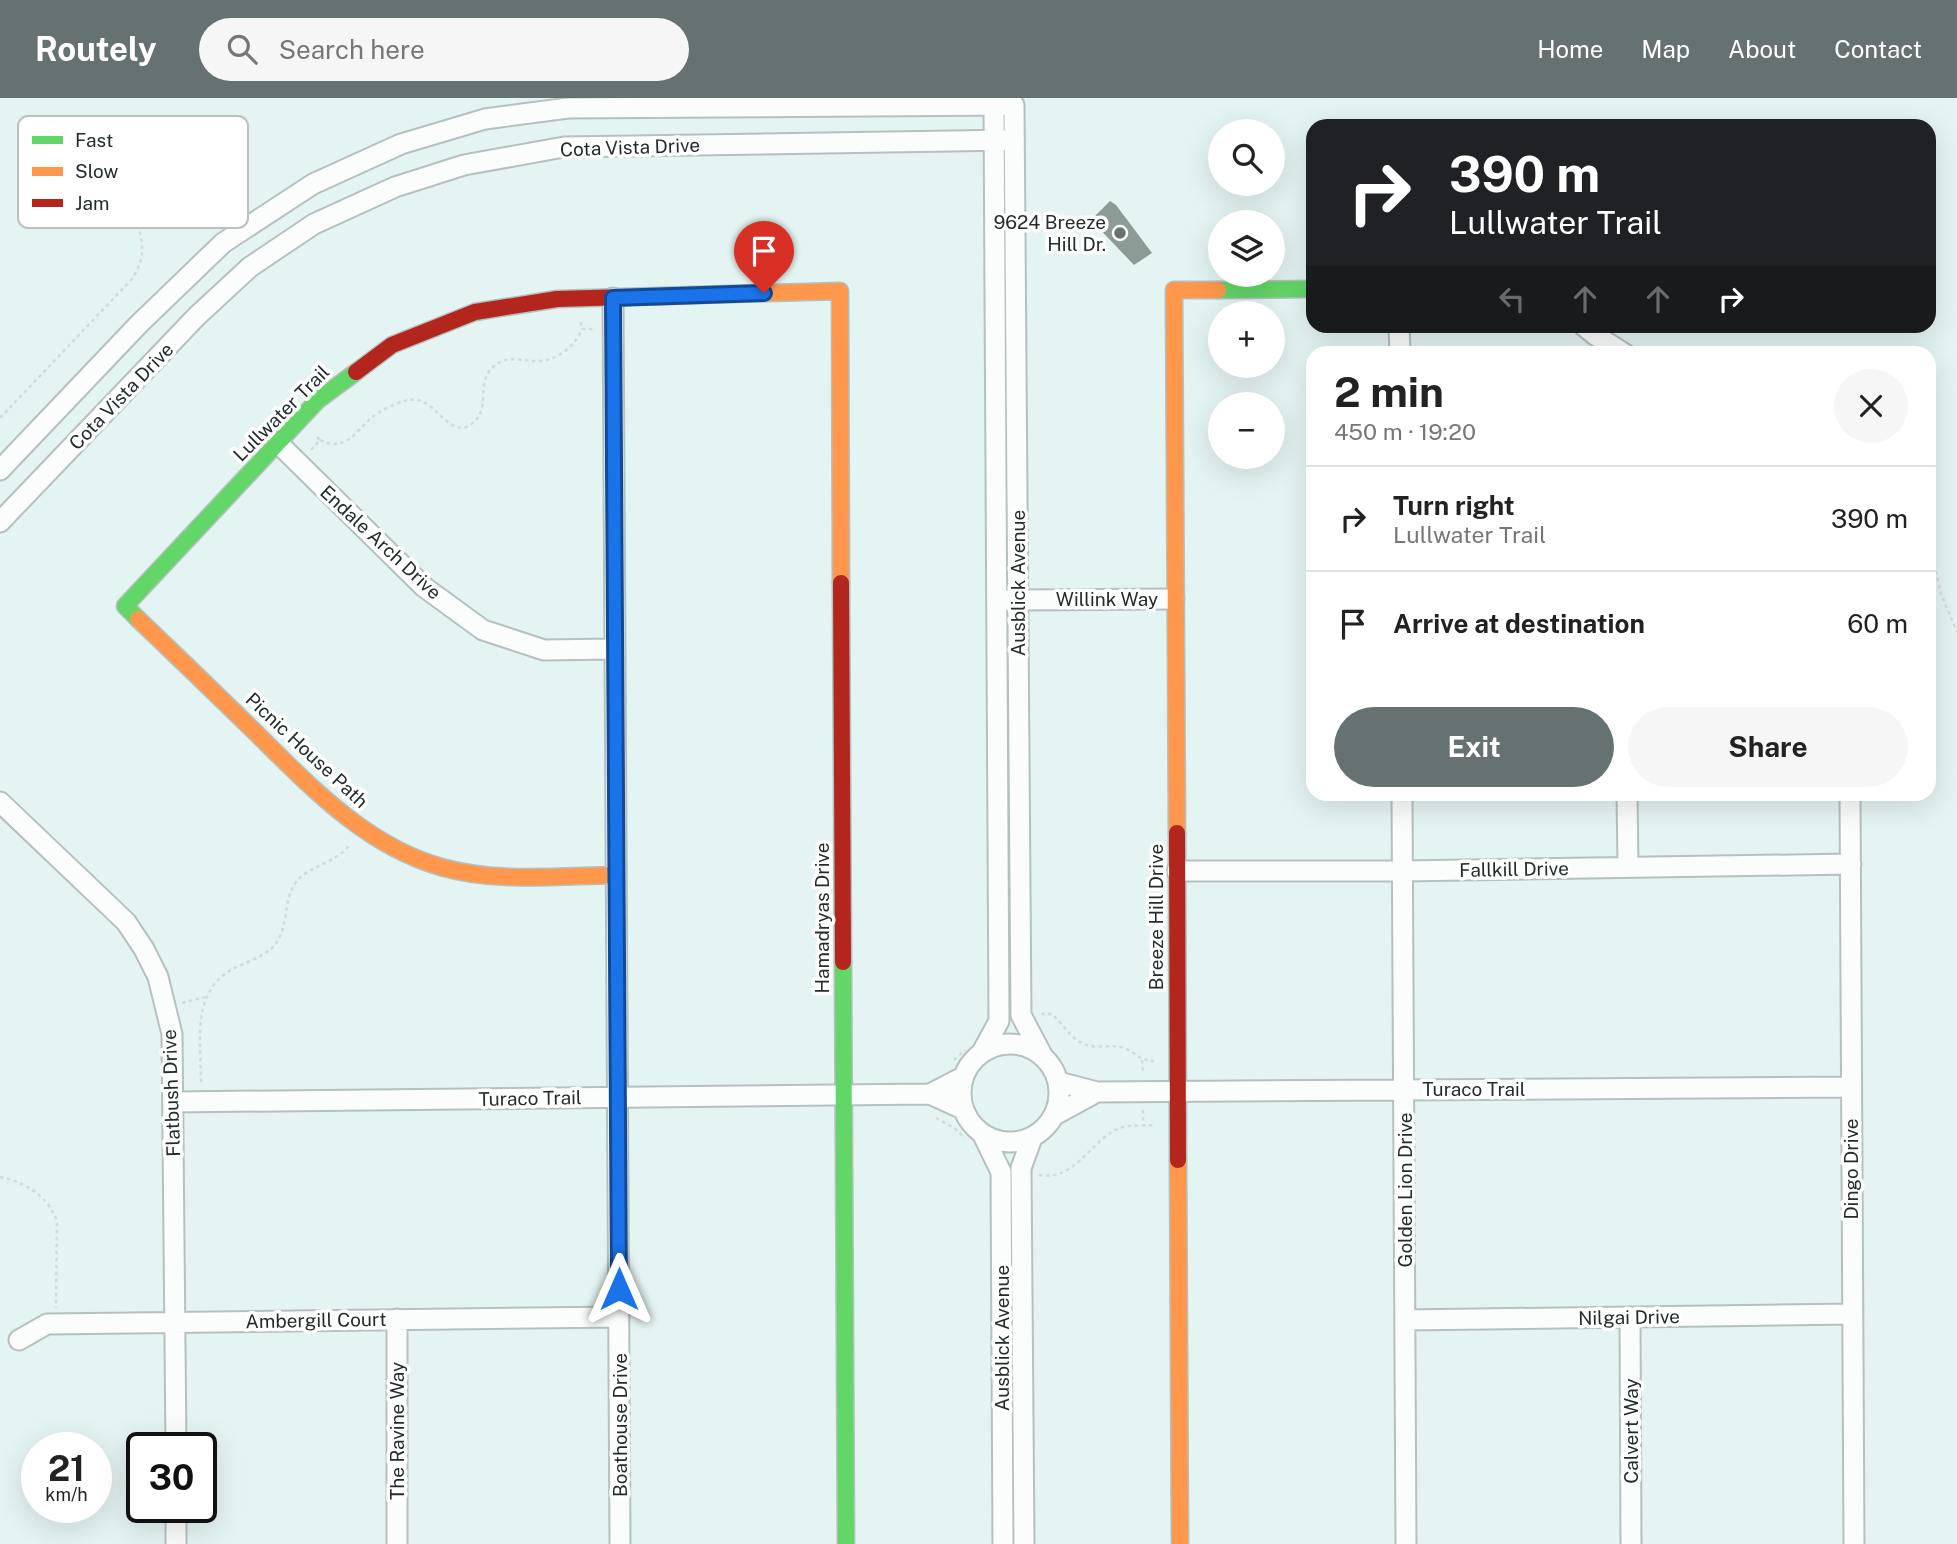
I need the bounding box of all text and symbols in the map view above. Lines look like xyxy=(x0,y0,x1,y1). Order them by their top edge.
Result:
search box xyxy=(199,18,689,81)
text: Routely xyxy=(35,30,157,68)
icon: search xyxy=(223,30,261,68)
text: Search here xyxy=(279,34,425,65)
text: Home xyxy=(1537,35,1603,63)
text: Map xyxy=(1641,35,1690,63)
text: About xyxy=(1728,35,1796,63)
text: Contact xyxy=(1834,35,1922,63)
legend xyxy=(18,116,248,228)
map controls xyxy=(1208,119,1285,469)
button: search xyxy=(1208,119,1285,196)
text: Fast xyxy=(75,129,113,151)
street label: Cota Vista Drive xyxy=(560,134,700,160)
text: 390 m xyxy=(1449,145,1600,203)
icon: right xyxy=(1334,147,1425,238)
text: Slow xyxy=(75,160,119,182)
text: Jam xyxy=(75,192,109,214)
text: Lullwater Trail xyxy=(1449,204,1662,241)
button: layers xyxy=(1208,210,1285,287)
place label: 9624 Breeze Hill Dr. xyxy=(993,211,1106,255)
pin xyxy=(734,221,794,293)
marker: 9624 Breeze Hill Dr. xyxy=(1112,225,1128,241)
icon: arrive xyxy=(745,232,783,270)
icon: left xyxy=(1493,280,1531,318)
icon: ahead xyxy=(1566,280,1604,318)
icon: ahead xyxy=(1639,280,1677,318)
icon: right xyxy=(1712,280,1750,318)
button: + xyxy=(1208,301,1285,378)
street label: Cota Vista Drive xyxy=(64,338,178,454)
street label: Lullwater Trail xyxy=(229,361,333,465)
text: 2 min xyxy=(1334,367,1444,416)
button: close xyxy=(1834,369,1908,443)
button: − xyxy=(1208,392,1285,469)
text: 450 m · 19:20 xyxy=(1334,418,1476,445)
street label: Endale Arch Drive xyxy=(316,480,446,604)
text: Turn right xyxy=(1393,490,1515,521)
icon: right xyxy=(1334,500,1372,538)
text: 390 m xyxy=(1831,503,1908,534)
street label: Ausblick Avenue xyxy=(1007,510,1029,656)
text: Lullwater Trail xyxy=(1393,521,1546,548)
street label: Willink Way xyxy=(1056,588,1158,610)
icon: arrive xyxy=(1334,605,1372,643)
text: Arrive at destination xyxy=(1393,608,1645,639)
text: 60 m xyxy=(1847,608,1908,639)
street label: Picnic House Path xyxy=(241,688,373,812)
button: Exit xyxy=(1334,707,1614,787)
button: Share xyxy=(1628,707,1908,787)
street label: Hamadryas Drive xyxy=(811,842,833,994)
street label: Breeze Hill Drive xyxy=(1145,844,1167,990)
street label: Fallkill Drive xyxy=(1459,857,1569,881)
street label: Flatbush Drive xyxy=(158,1029,184,1157)
street label: Turaco Trail xyxy=(1422,1078,1526,1100)
street label: Turaco Trail xyxy=(478,1086,582,1110)
street label: Golden Lion Drive xyxy=(1394,1112,1416,1268)
street label: Dingo Drive xyxy=(1840,1118,1862,1220)
position arrow xyxy=(582,1252,656,1326)
street label: Ausblick Avenue xyxy=(991,1265,1013,1411)
street label: Nilgai Drive xyxy=(1578,1305,1680,1329)
street label: Ambergill Court xyxy=(245,1308,387,1332)
street label: Boathouse Drive xyxy=(609,1353,631,1497)
street label: The Ravine Way xyxy=(386,1362,408,1500)
street label: Calvert Way xyxy=(1620,1378,1642,1484)
speed limit sign: 30 xyxy=(126,1432,217,1523)
text: 21 xyxy=(48,1448,85,1489)
text: km/h xyxy=(45,1484,88,1505)

